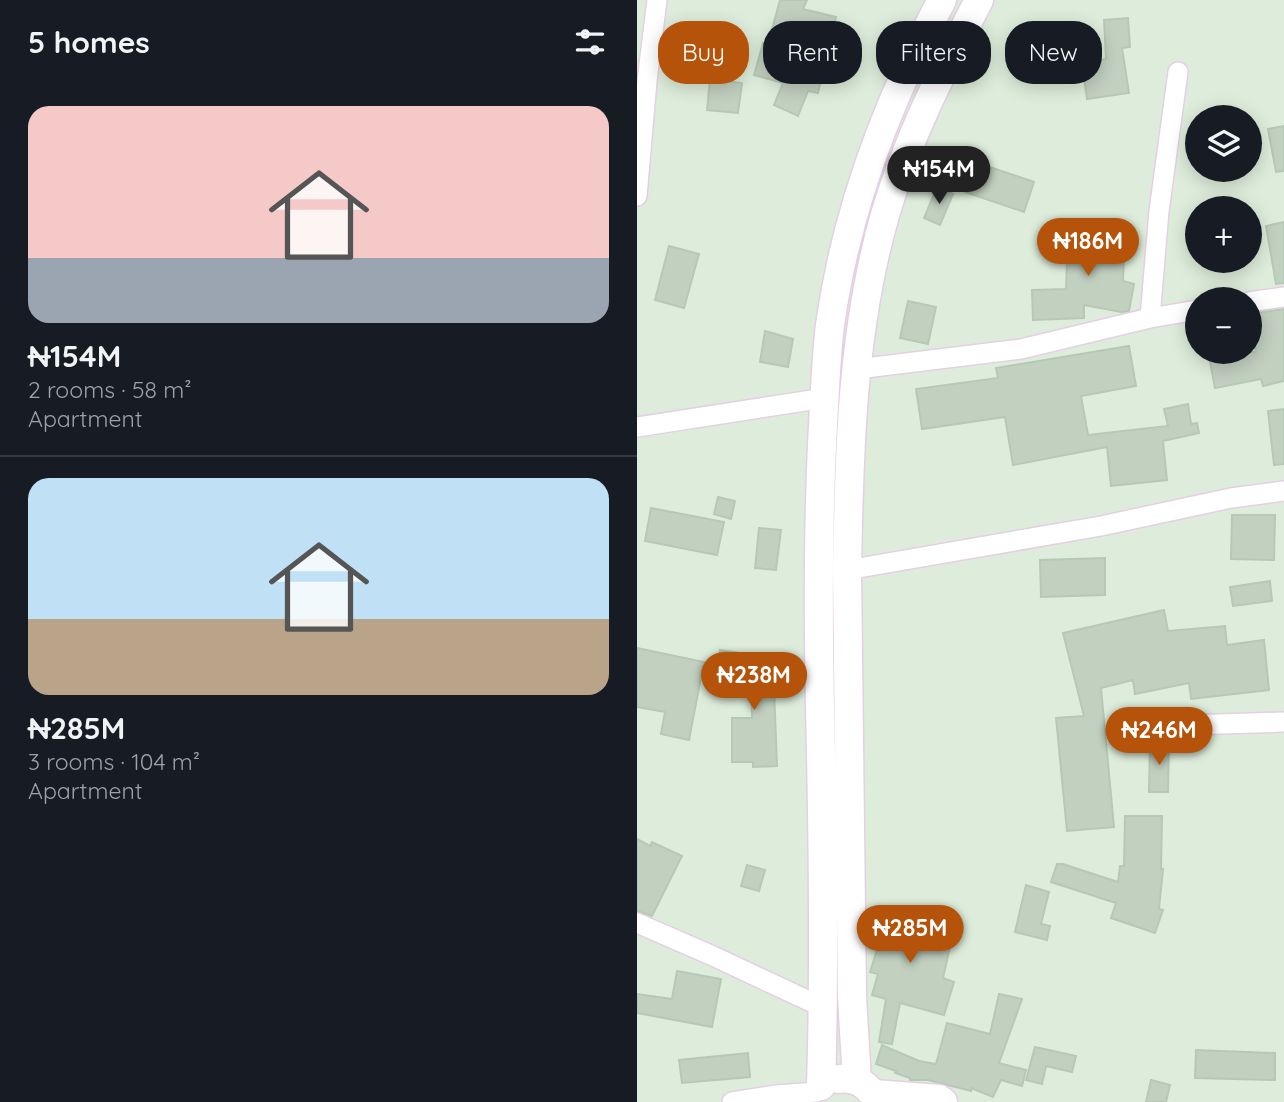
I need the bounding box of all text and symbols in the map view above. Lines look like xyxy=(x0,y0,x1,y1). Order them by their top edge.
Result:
chip: Buy xyxy=(658,21,749,84)
chip: Rent xyxy=(763,21,862,84)
chip: Filters xyxy=(876,21,991,84)
chip: New xyxy=(1005,21,1102,84)
text: 5 homes xyxy=(28,23,150,61)
icon: filters xyxy=(571,23,609,61)
map controls xyxy=(1185,105,1262,364)
button: layers xyxy=(1185,105,1262,182)
pin: ₦154M xyxy=(890,146,988,206)
icon: home xyxy=(256,152,382,278)
text: ₦154M xyxy=(903,154,975,183)
button: + xyxy=(1185,196,1262,273)
pin: ₦186M xyxy=(1039,218,1137,278)
text: ₦186M xyxy=(1053,226,1123,255)
button: − xyxy=(1185,287,1262,364)
text: ₦154M xyxy=(28,337,121,375)
text: 2 rooms · 58 m² xyxy=(28,375,191,404)
text: Apartment xyxy=(28,404,142,433)
icon: home xyxy=(256,524,382,650)
pin: ₦238M xyxy=(705,652,803,712)
text: ₦238M xyxy=(717,660,791,689)
pin: ₦246M xyxy=(1110,708,1208,767)
text: ₦285M xyxy=(28,709,125,747)
text: ₦246M xyxy=(1121,715,1197,744)
text: 3 rooms · 104 m² xyxy=(28,747,200,776)
text: Apartment xyxy=(28,776,142,805)
pin: ₦285M xyxy=(861,906,959,965)
text: ₦285M xyxy=(873,913,947,942)

